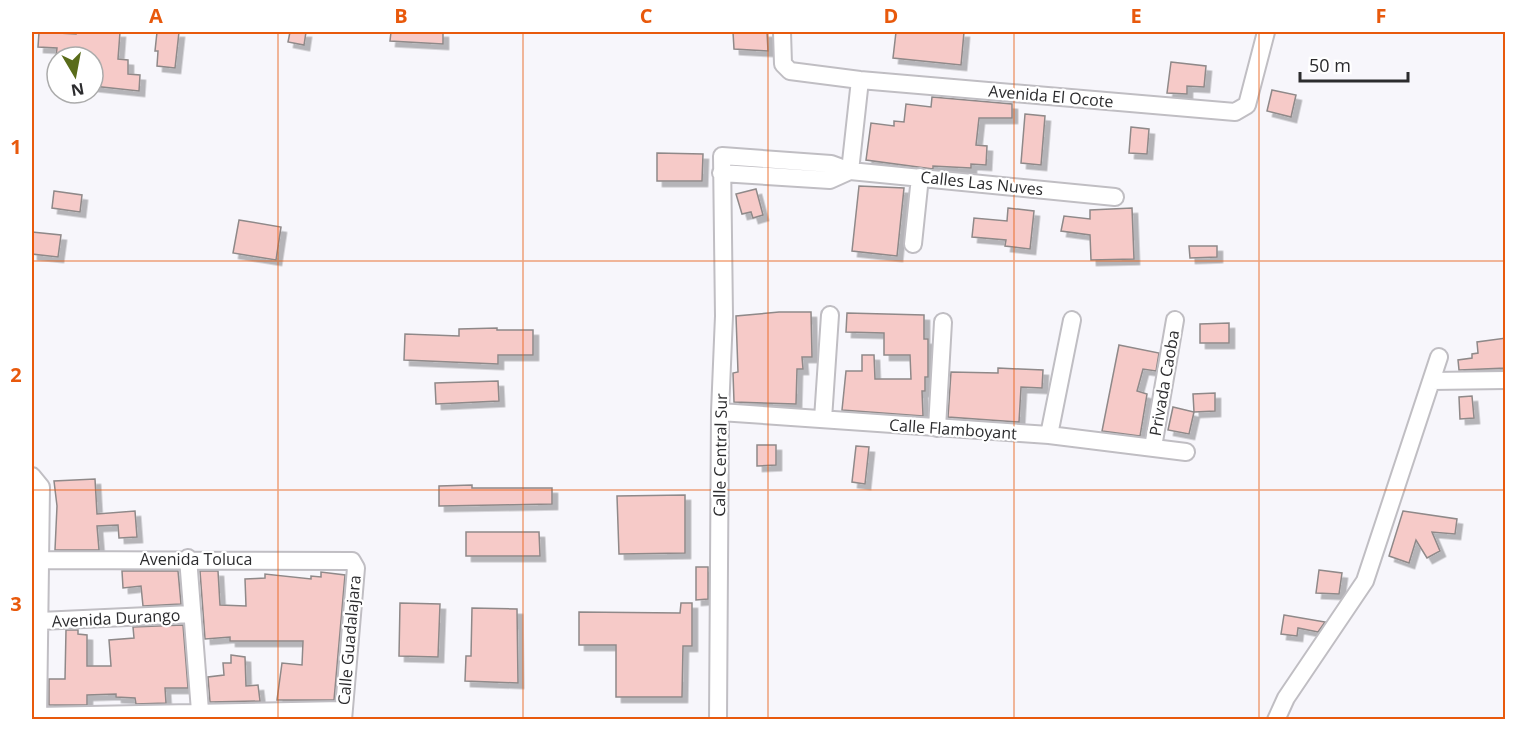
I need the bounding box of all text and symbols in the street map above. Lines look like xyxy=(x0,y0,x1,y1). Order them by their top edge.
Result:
text: A xyxy=(149,2,163,29)
text: B xyxy=(394,2,408,29)
text: C xyxy=(640,2,653,29)
text: D xyxy=(884,2,898,29)
text: E xyxy=(1130,2,1142,29)
text: F xyxy=(1376,2,1386,29)
north arrow xyxy=(45,45,105,105)
scale bar xyxy=(1300,45,1408,83)
text: 50 m xyxy=(1309,53,1351,77)
text: N xyxy=(69,78,86,102)
street label: Avenida El Ocote xyxy=(988,80,1114,112)
text: 1 xyxy=(10,133,22,160)
street label: Calles Las Nuves xyxy=(920,166,1044,200)
street label: Privada Caoba xyxy=(1144,328,1184,438)
text: 2 xyxy=(10,361,22,388)
street label: Calle Central Sur xyxy=(708,393,732,517)
street label: Calle Flamboyant xyxy=(888,414,1018,444)
street label: Avenida Toluca xyxy=(140,548,252,570)
street label: Calle Guadalajara xyxy=(332,574,366,706)
text: 3 xyxy=(10,590,22,617)
street label: Avenida Durango xyxy=(51,604,181,632)

